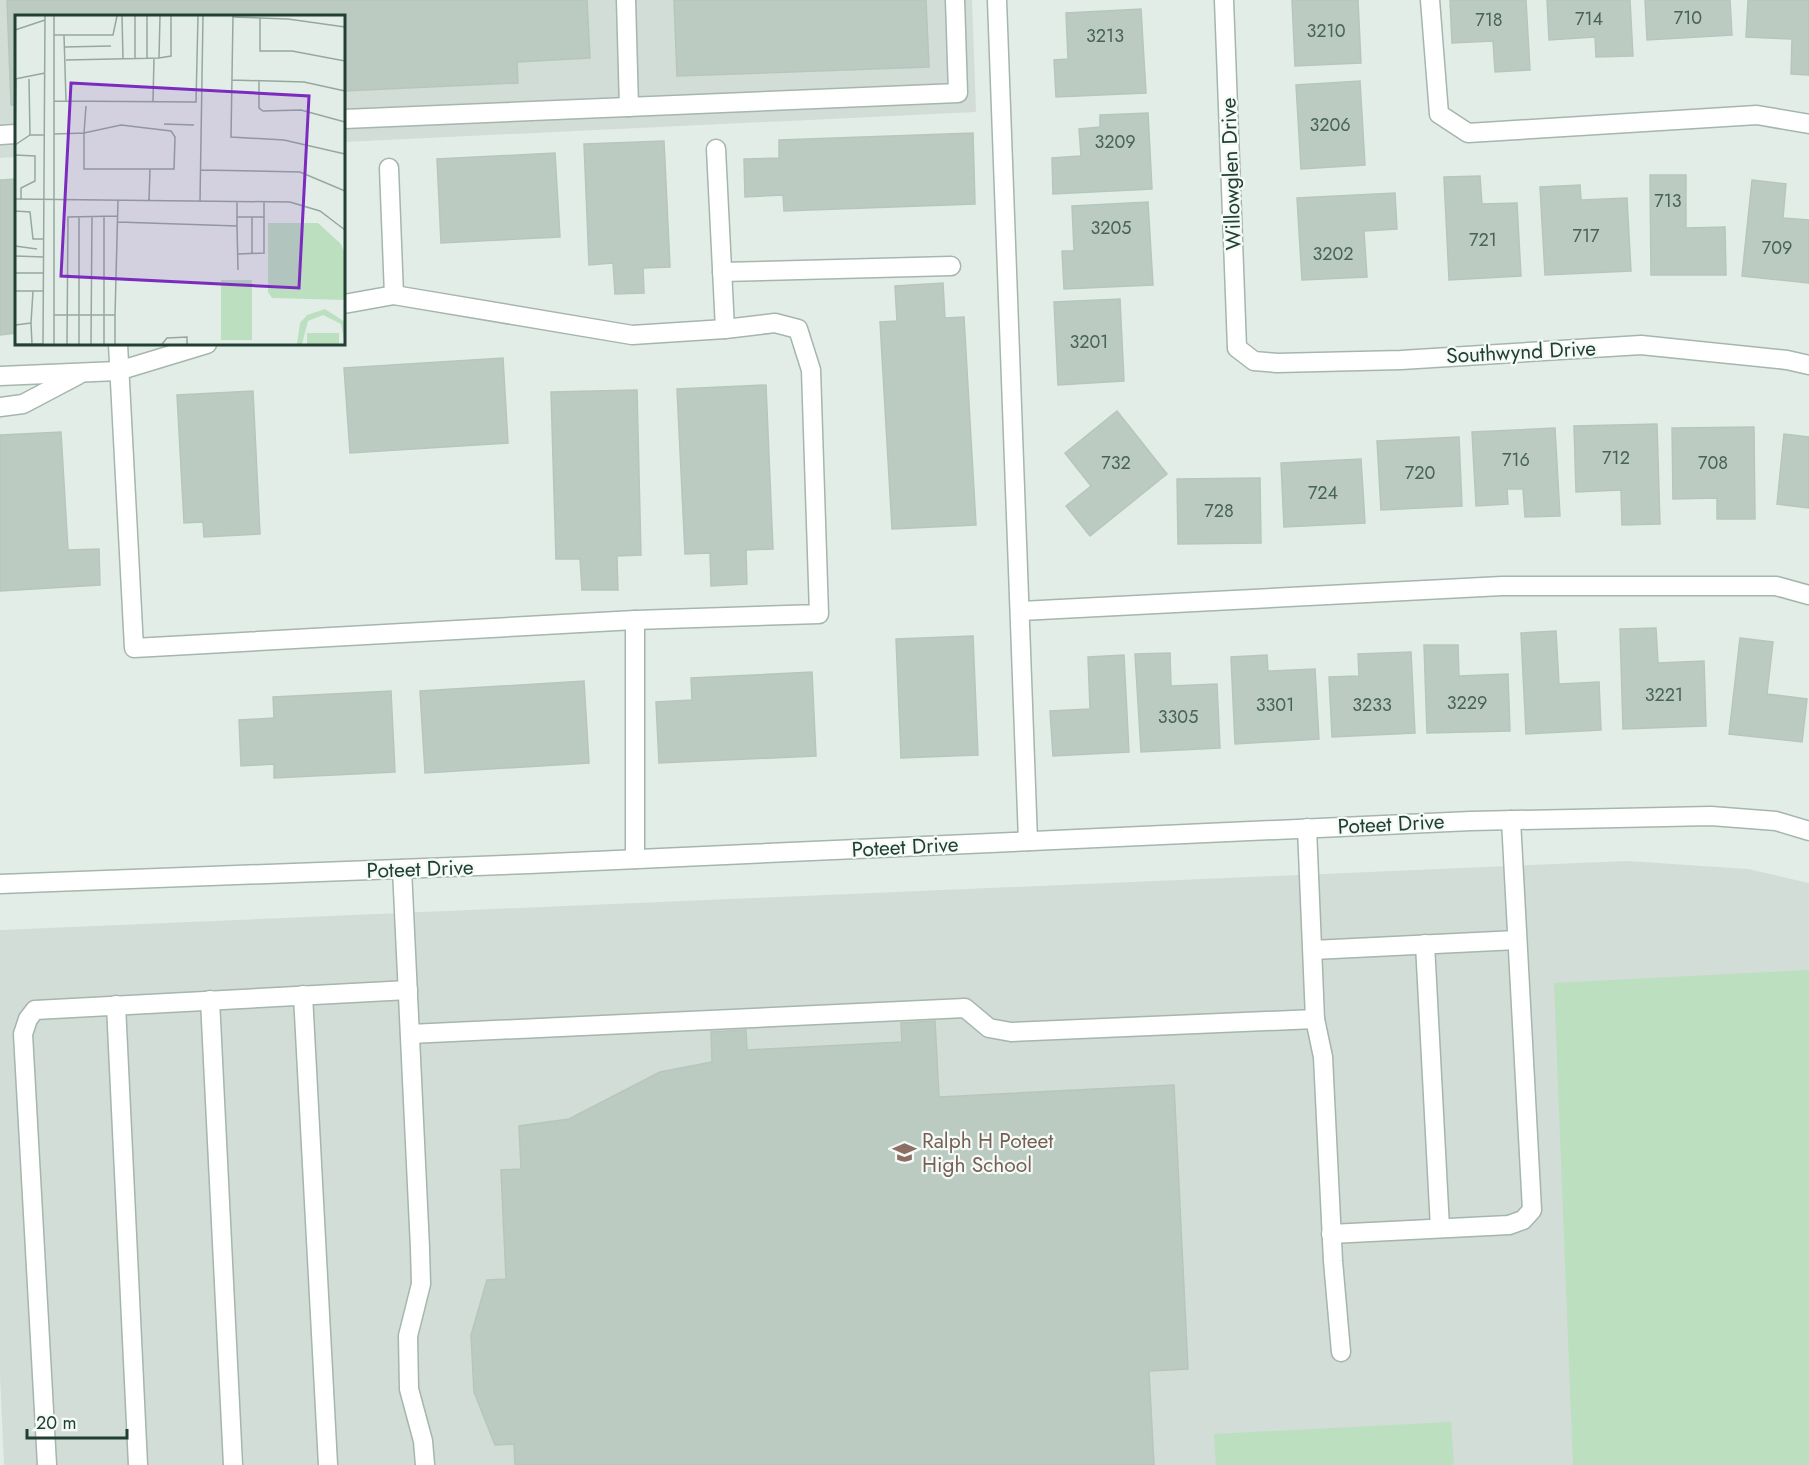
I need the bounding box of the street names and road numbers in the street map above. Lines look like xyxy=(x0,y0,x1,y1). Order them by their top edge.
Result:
street label: Willowglen Drive xyxy=(1213,97,1249,251)
street label: Southwynd Drive xyxy=(1445,333,1597,371)
street label: Poteet Drive xyxy=(1337,806,1445,842)
street label: Poteet Drive xyxy=(851,829,959,865)
street label: Poteet Drive xyxy=(366,852,474,886)

